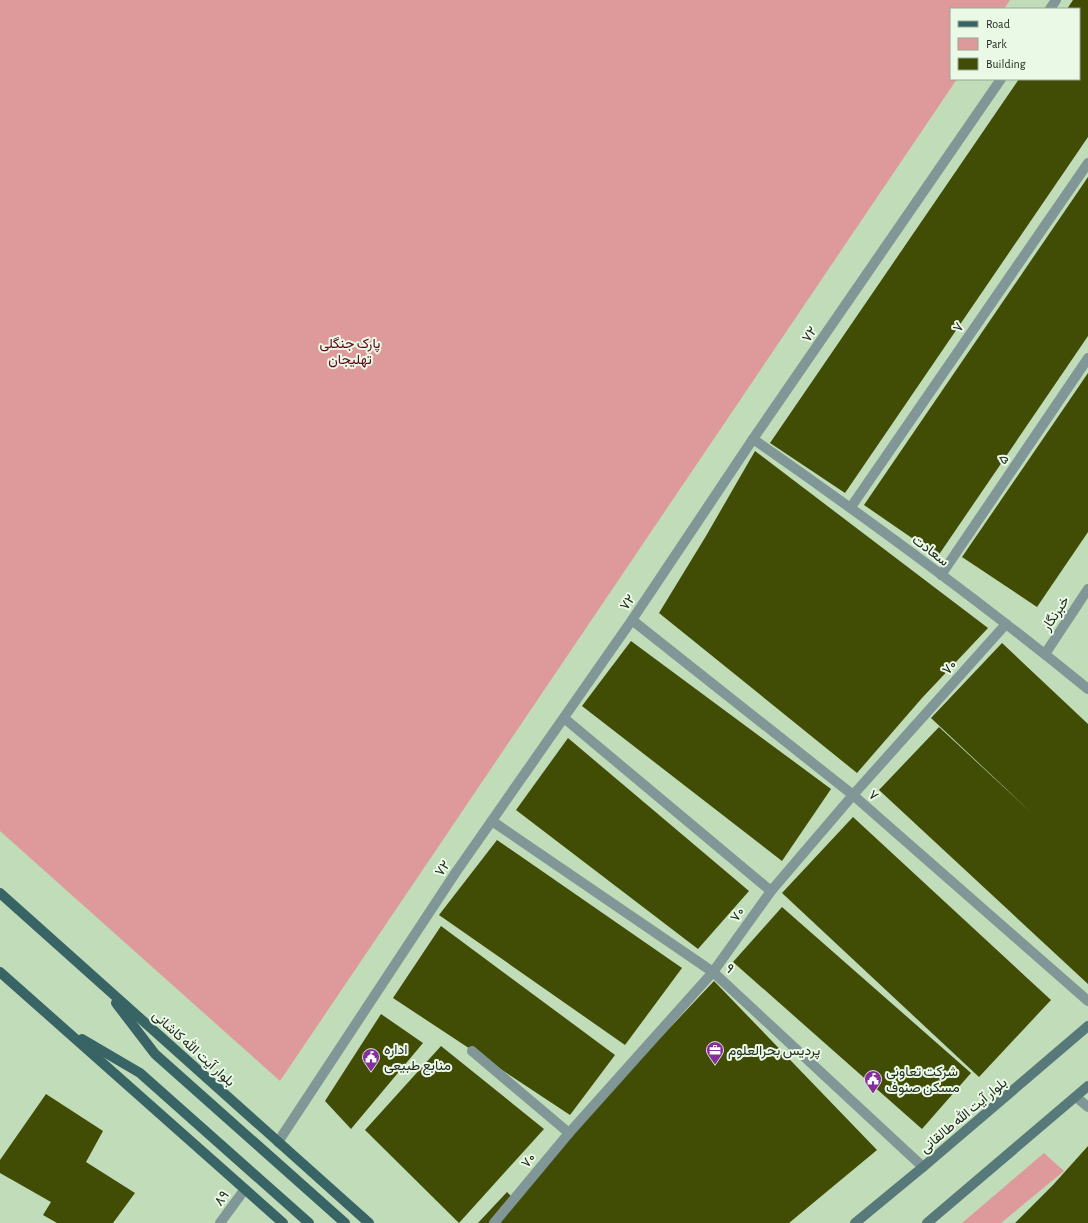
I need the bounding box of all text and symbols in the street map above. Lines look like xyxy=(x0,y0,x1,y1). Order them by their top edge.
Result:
legend xyxy=(950,8,1080,80)
text: Road xyxy=(986,18,1010,30)
text: Park xyxy=(986,38,1007,50)
text: Building xyxy=(986,58,1026,70)
street label: ۷ xyxy=(951,320,967,335)
street label: ۷۲ xyxy=(800,324,820,345)
park label: پارک جنگلی تهلیجان xyxy=(320,336,380,368)
street label: ۵ xyxy=(996,452,1012,467)
street label: سعادت xyxy=(910,533,951,569)
street label: ۷۲ xyxy=(618,592,638,613)
street label: خبرنگار xyxy=(1038,593,1073,635)
street label: ۷۰ xyxy=(940,658,960,678)
street label: ۷ xyxy=(866,788,881,804)
street label: ۷۲ xyxy=(433,858,453,879)
street label: ۷۰ xyxy=(728,905,748,924)
street label: ۹ xyxy=(722,961,737,976)
street label: بلوار آیت الله کاشانی xyxy=(149,1007,239,1090)
office icon: پردیس بحرالعلوم xyxy=(705,1040,725,1065)
place label: اداره منابع طبیعی xyxy=(384,1043,451,1076)
place label: پردیس بحرالعلوم xyxy=(728,1044,820,1060)
public building icon: اداره منابع طبیعی xyxy=(361,1047,381,1072)
place label: شرکت تعاونی مسکن صنوف xyxy=(886,1065,960,1096)
public building icon: شرکت تعاونی مسکن صنوف xyxy=(863,1069,883,1094)
street label: بلوار آیت الله طالقانی xyxy=(916,1074,1010,1157)
street label: ۷۰ xyxy=(519,1151,539,1171)
street label: ۸۹ xyxy=(212,1188,232,1209)

